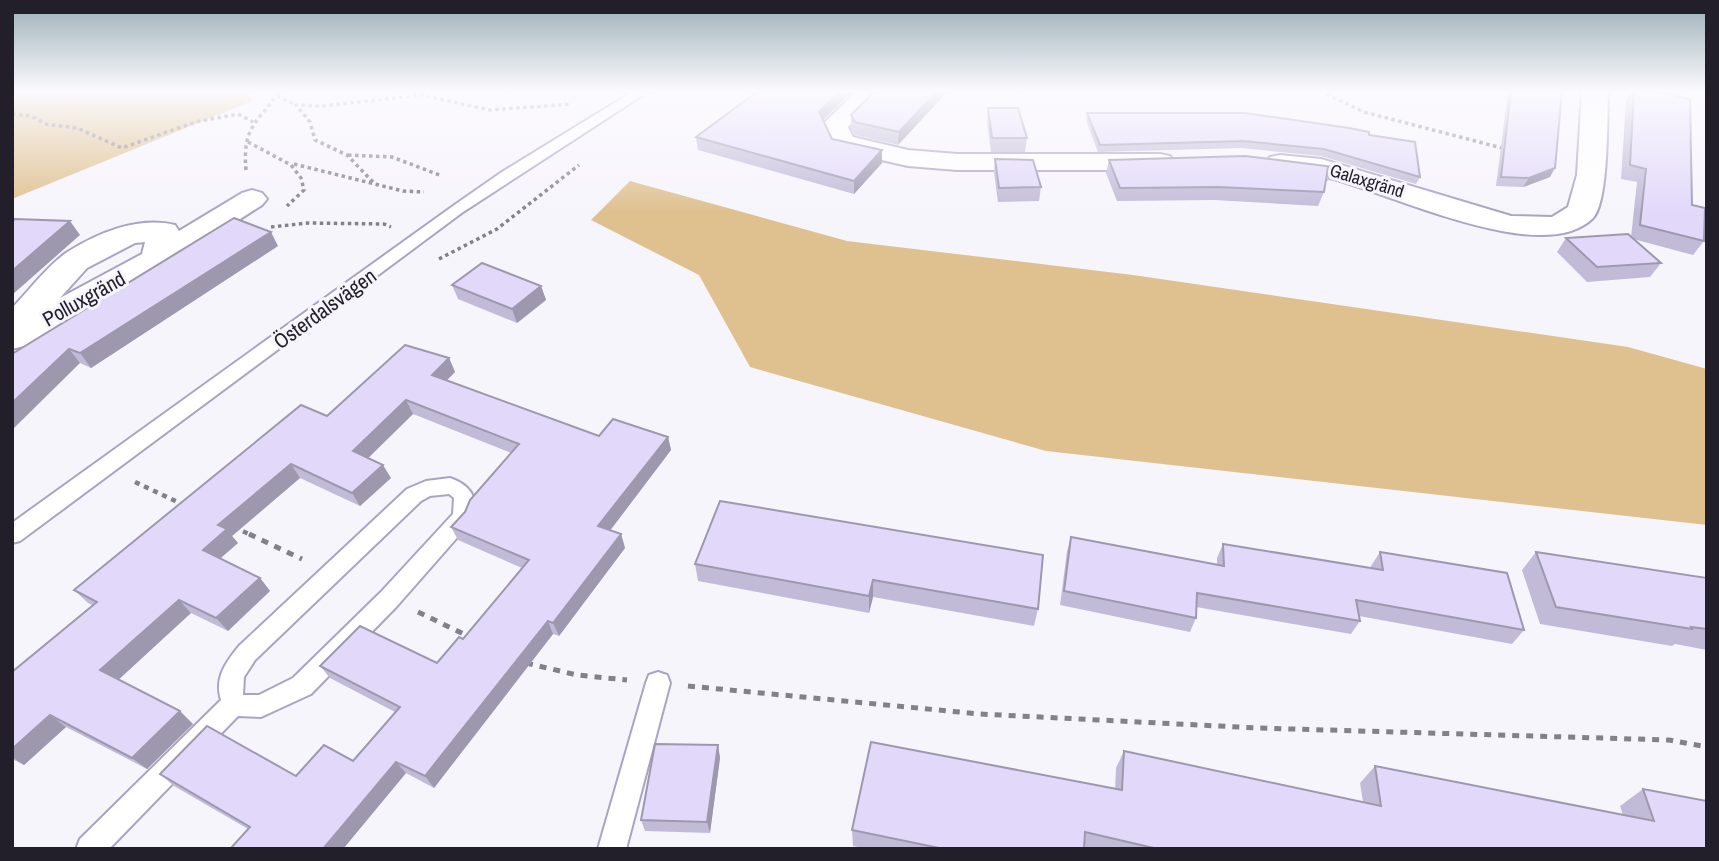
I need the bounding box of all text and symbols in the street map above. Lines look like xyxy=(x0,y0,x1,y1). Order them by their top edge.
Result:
street label: Galaxgränd xyxy=(1327,157,1407,204)
street label: Österdalsvägen xyxy=(267,261,382,356)
street label: Polluxgränd xyxy=(37,264,131,333)

